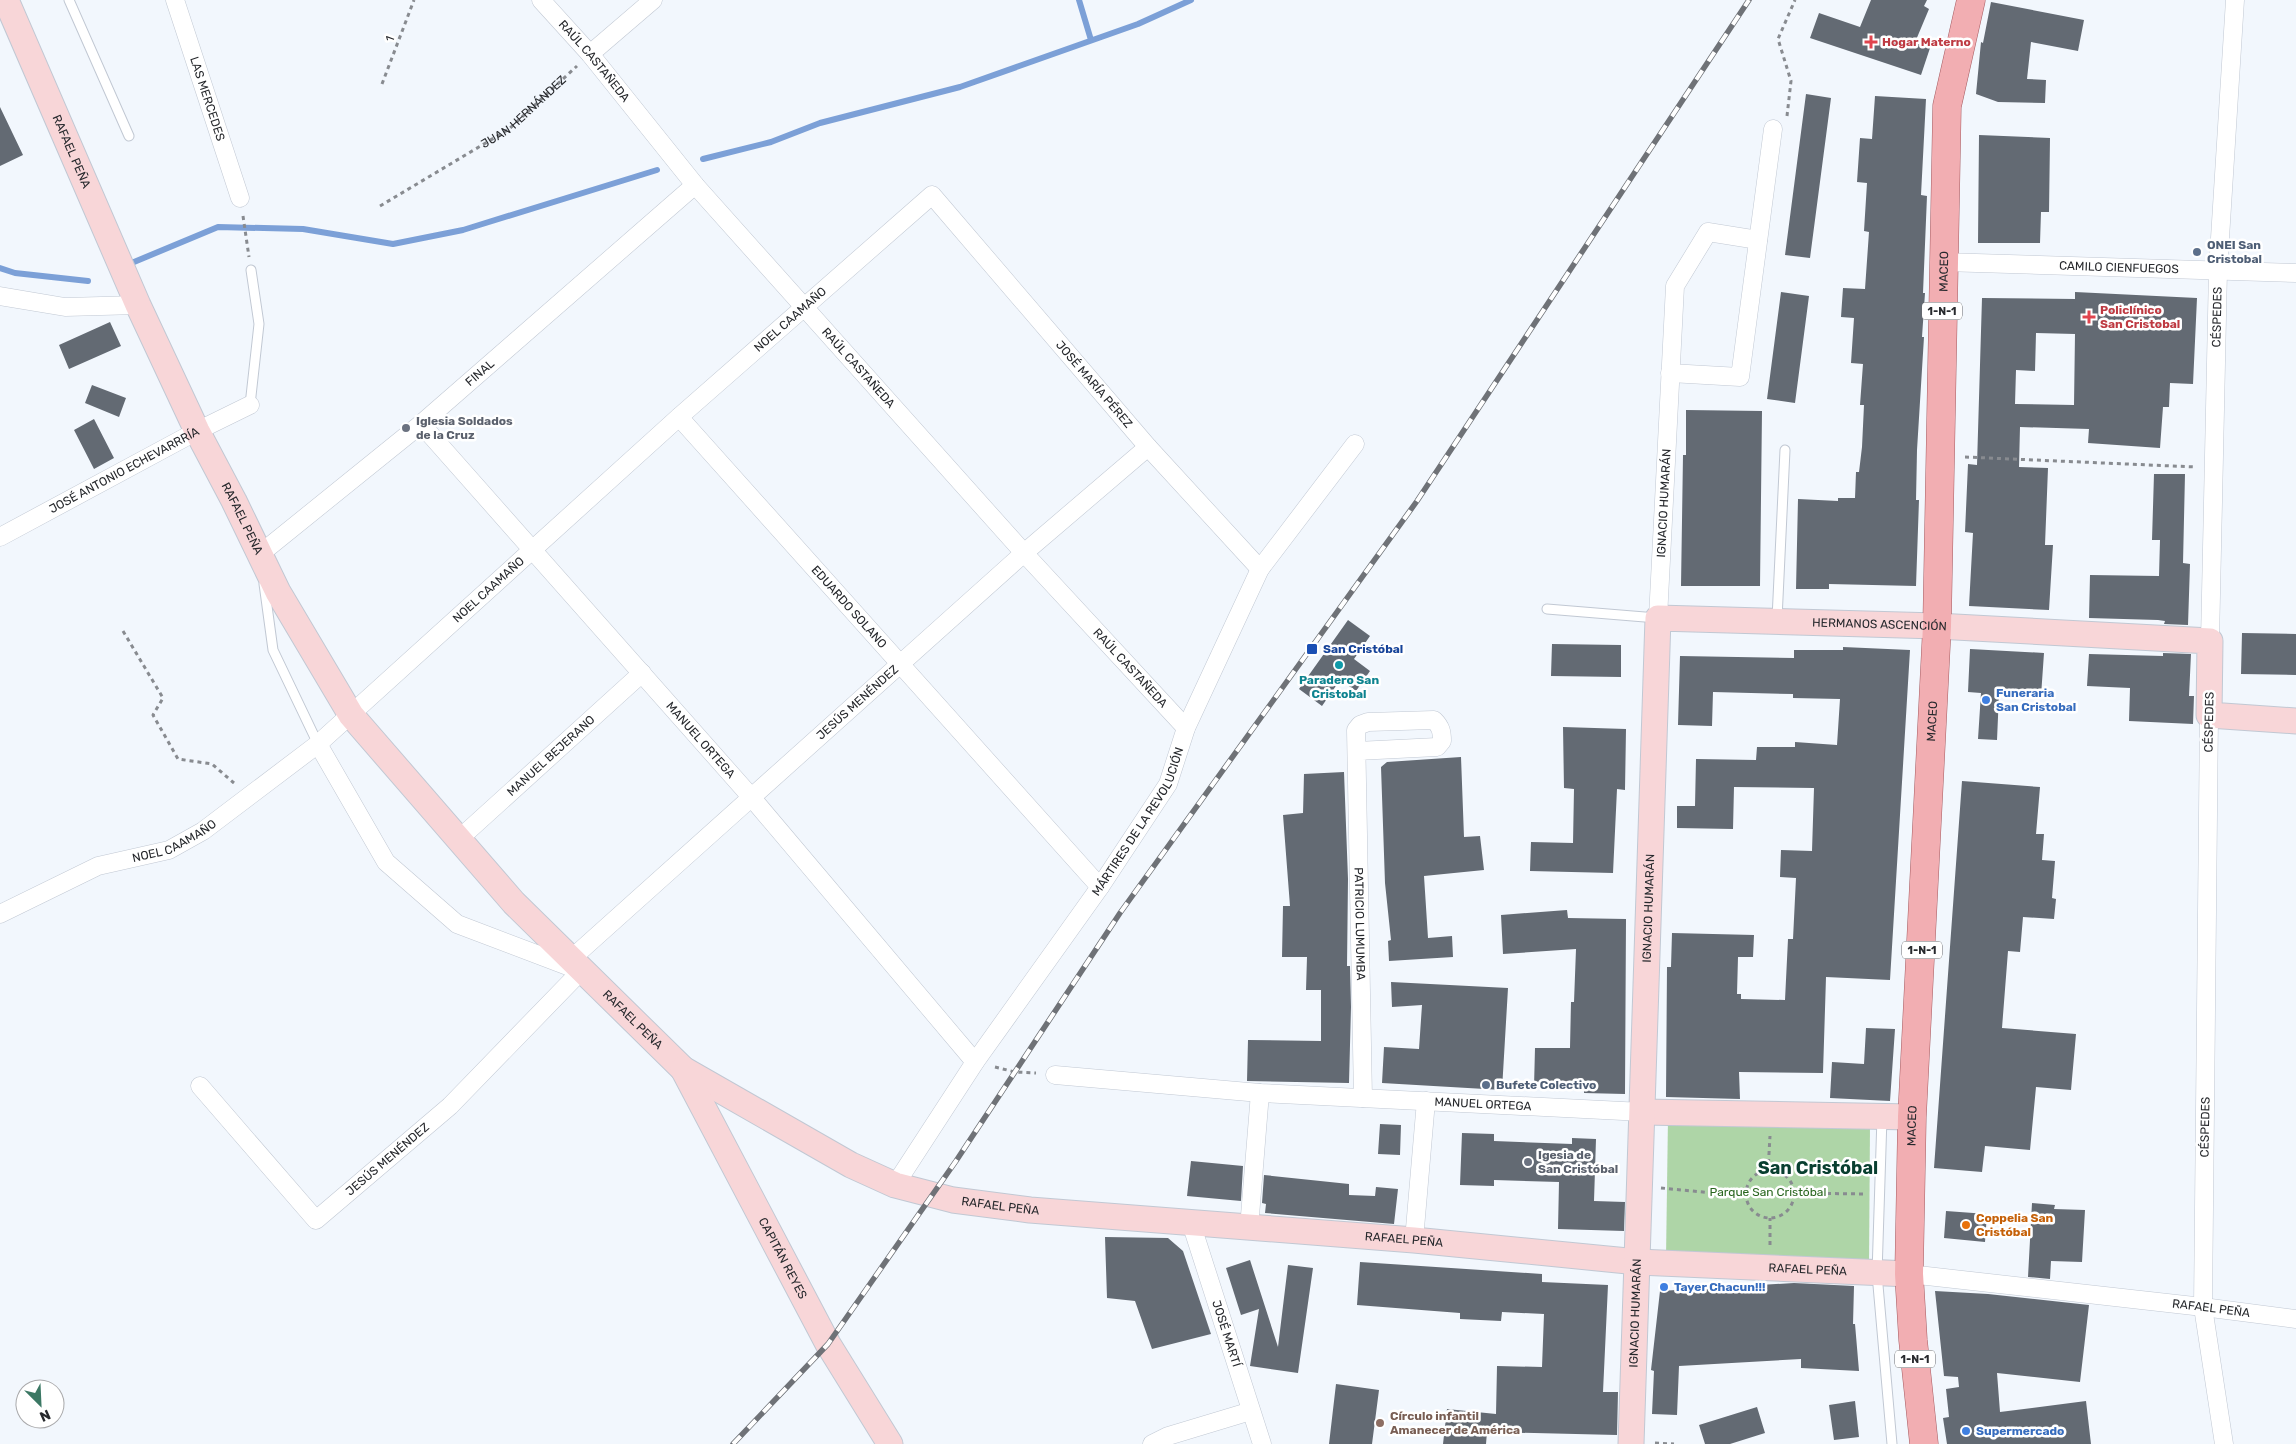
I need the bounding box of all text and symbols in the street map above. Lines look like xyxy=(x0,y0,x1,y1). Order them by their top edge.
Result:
street label: RAÚL CASTAÑEDA xyxy=(556,17,633,105)
street label: 1 xyxy=(383,34,397,44)
marker: Hogar Materno xyxy=(1864,35,1878,49)
place label: Hogar Materno xyxy=(1882,35,1971,49)
street label: LAS MERCEDES xyxy=(187,55,228,143)
street label: JUAN HERNÁNDEZ xyxy=(478,73,569,151)
street label: RAFAEL PEÑA xyxy=(50,113,94,190)
place label: ONEI San Cristobal xyxy=(2207,238,2262,266)
marker: ONEI San Cristobal xyxy=(2191,246,2203,258)
street label: MACEO xyxy=(1936,251,1951,292)
street label: CAMILO CIENFUEGOS xyxy=(2059,259,2179,276)
street label: NOEL CAAMAÑO xyxy=(751,284,829,355)
street label: CÉSPEDES xyxy=(2209,287,2225,348)
road number: 1-N-1 xyxy=(1922,302,1962,320)
place label: Policlínico San Cristobal xyxy=(2100,303,2180,331)
marker: Policlínico San Cristobal xyxy=(2082,310,2096,324)
street label: RAÚL CASTAÑEDA xyxy=(819,325,898,411)
street label: JOSÉ MARÍA PÉREZ xyxy=(1053,338,1135,431)
street label: FINAL xyxy=(463,356,497,389)
place label: Iglesia Soldados de la Cruz xyxy=(416,414,513,442)
marker: Iglesia Soldados de la Cruz xyxy=(400,422,412,434)
street label: JOSÉ ANTONIO ECHEVARRRÍA xyxy=(47,424,202,516)
street label: IGNACIO HUMARÁN xyxy=(1654,448,1674,558)
street label: RAFAEL PEÑA xyxy=(219,480,266,557)
street label: NOEL CAAMAÑO xyxy=(450,554,527,625)
street label: EDUARDO SOLANO xyxy=(809,563,890,651)
street label: HERMANOS ASCENCIÓN xyxy=(1812,615,1947,634)
street label: RAÚL CASTAÑEDA xyxy=(1090,625,1170,710)
marker: San Cristóbal xyxy=(1305,642,1319,656)
place label: San Cristóbal xyxy=(1323,642,1403,656)
marker: Paradero San Cristobal xyxy=(1333,659,1345,671)
street label: JESÚS MENÉNDEZ xyxy=(814,662,901,743)
place label: Paradero San Cristobal xyxy=(1299,673,1379,701)
place label: Funeraria San Cristobal xyxy=(1996,686,2076,714)
street label: CÉSPEDES xyxy=(2201,692,2217,752)
marker: Funeraria San Cristobal xyxy=(1980,694,1992,706)
street label: MANUEL ORTEGA xyxy=(663,699,738,781)
street label: MACEO xyxy=(1924,701,1940,742)
street label: MANUEL BEJERANO xyxy=(504,712,598,799)
street label: MÁRTIRES DE LA REVOLUCIÓN xyxy=(1089,746,1186,898)
street label: NOEL CAAMAÑO xyxy=(131,817,219,865)
street label: IGNACIO HUMARÁN xyxy=(1640,854,1657,963)
street label: PATRICIO LUMUMBA xyxy=(1352,867,1368,981)
road number: 1-N-1 xyxy=(1902,942,1942,958)
street label: RAFAEL PEÑA xyxy=(600,987,666,1052)
place label: Bufete Colectivo xyxy=(1496,1078,1596,1092)
marker: Bufete Colectivo xyxy=(1480,1079,1492,1091)
street label: MANUEL ORTEGA xyxy=(1434,1095,1532,1113)
street label: CÉSPEDES xyxy=(2197,1097,2213,1157)
street label: MACEO xyxy=(1904,1105,1920,1146)
street label: JESÚS MENÉNDEZ xyxy=(343,1120,432,1199)
place label: Igesia de San Cristóbal xyxy=(1538,1148,1618,1176)
marker: Igesia de San Cristóbal xyxy=(1522,1156,1534,1168)
district label: San Cristóbal xyxy=(1758,1157,1878,1179)
park label: Parque San Cristóbal xyxy=(1710,1185,1826,1199)
street label: RAFAEL PEÑA xyxy=(961,1194,1040,1218)
place label: Coppelia San Cristóbal xyxy=(1976,1211,2054,1239)
street label: CAPITÁN REYES xyxy=(756,1215,810,1301)
marker: Coppelia San Cristóbal xyxy=(1960,1219,1972,1231)
street label: RAFAEL PEÑA xyxy=(1364,1229,1444,1250)
street label: IGNACIO HUMARÁN xyxy=(1627,1258,1644,1368)
street label: RAFAEL PEÑA xyxy=(1768,1261,1847,1278)
place label: Tayer Chacun!!! xyxy=(1674,1280,1765,1294)
marker: Tayer Chacun!!! xyxy=(1658,1281,1670,1293)
street label: RAFAEL PEÑA xyxy=(2171,1297,2251,1320)
street label: JOSÉ MARTÍ xyxy=(1209,1298,1244,1369)
road number: 1-N-1 xyxy=(1895,1350,1935,1368)
north arrow xyxy=(15,1379,65,1429)
text: N xyxy=(37,1406,53,1425)
place label: Círculo infantil Amanecer de América xyxy=(1390,1409,1520,1437)
marker: Círculo infantil Amanecer de América xyxy=(1374,1417,1386,1429)
place label: Supermercado xyxy=(1976,1424,2064,1438)
marker: Supermercado xyxy=(1960,1425,1972,1437)

